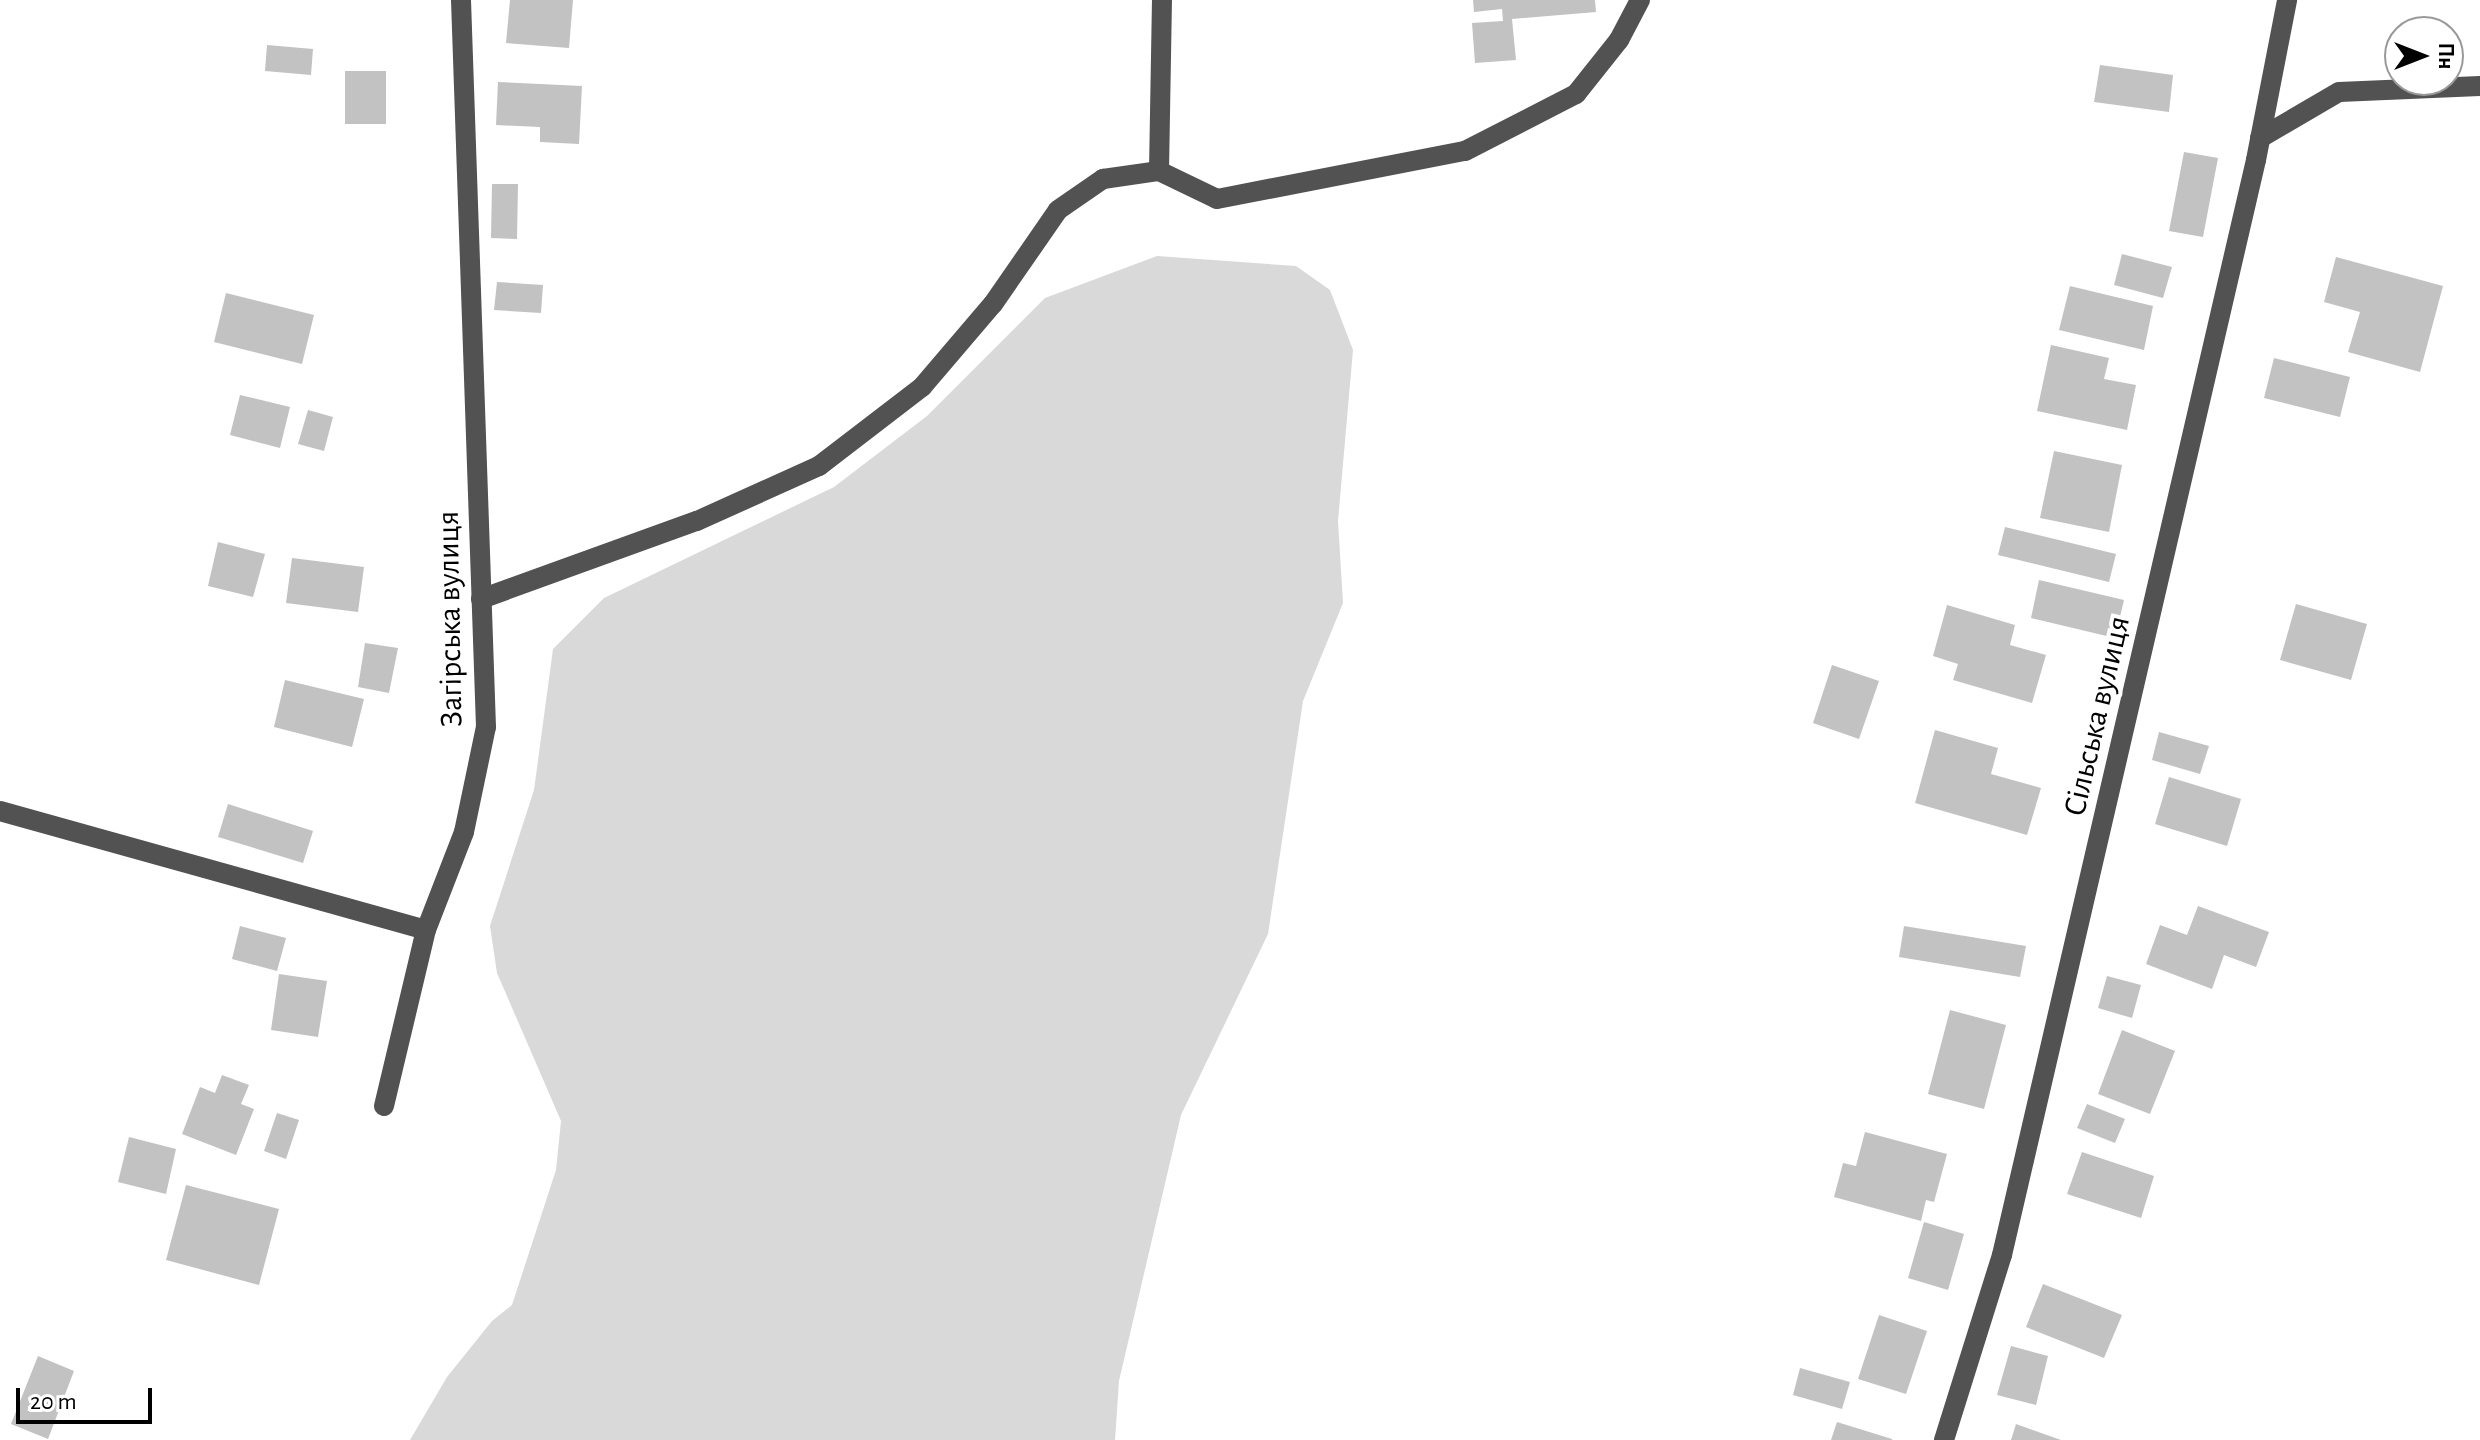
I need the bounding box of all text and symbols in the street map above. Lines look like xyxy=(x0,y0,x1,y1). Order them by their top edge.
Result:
north arrow xyxy=(2384,16,2464,96)
text: Пн xyxy=(2435,43,2457,69)
street label: Загірська вулиця xyxy=(429,510,471,728)
street label: Сільська вулиця xyxy=(2055,612,2139,820)
scale bar xyxy=(20,1372,156,1422)
text: 20 m xyxy=(30,1390,77,1414)

